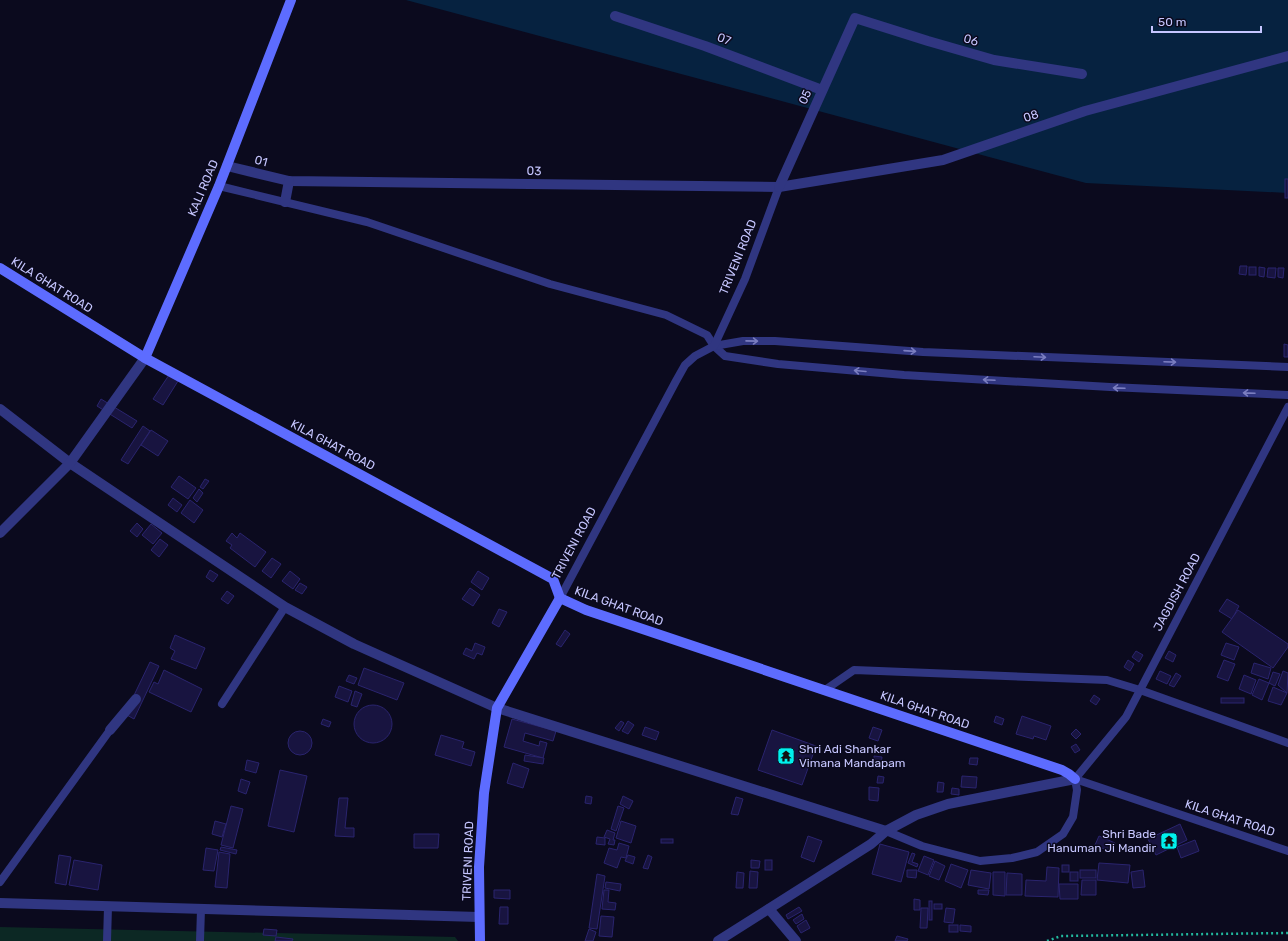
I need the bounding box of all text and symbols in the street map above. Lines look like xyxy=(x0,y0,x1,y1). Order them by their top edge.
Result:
scale bar xyxy=(1152,8,1261,34)
text: 50 m xyxy=(1158,15,1186,29)
street label: 07 xyxy=(715,30,733,48)
street label: 06 xyxy=(962,31,980,49)
street label: 05 xyxy=(796,87,814,107)
street label: 08 xyxy=(1022,107,1040,125)
street label: 01 xyxy=(253,153,269,169)
street label: KALI ROAD xyxy=(185,157,221,219)
street label: 03 xyxy=(526,164,542,178)
street label: TRIVENI ROAD xyxy=(717,217,759,297)
street label: KILA GHAT ROAD xyxy=(9,254,95,316)
one-way arrow xyxy=(745,337,758,345)
one-way arrow xyxy=(903,347,916,354)
one-way arrow xyxy=(1033,353,1046,361)
one-way arrow xyxy=(1163,359,1176,366)
one-way arrow xyxy=(854,367,867,375)
one-way arrow xyxy=(983,377,996,384)
one-way arrow xyxy=(1113,384,1126,392)
one-way arrow xyxy=(1243,389,1256,397)
street label: KILA GHAT ROAD xyxy=(288,417,378,473)
street label: TRIVENI ROAD xyxy=(549,504,599,582)
street label: JAGDISH ROAD xyxy=(1151,551,1203,633)
street label: KILA GHAT ROAD xyxy=(573,583,665,629)
street label: KILA GHAT ROAD xyxy=(879,688,971,732)
place label: Shri Adi Shankar Vimana Mandapam xyxy=(799,742,906,770)
temple icon: Shri Adi Shankar Vimana Mandapam xyxy=(776,746,796,766)
street label: KILA GHAT ROAD xyxy=(1183,797,1277,839)
street label: TRIVENI ROAD xyxy=(460,821,476,901)
place label: Shri Bade Hanuman Ji Mandir xyxy=(1047,827,1156,855)
temple icon: Shri Bade Hanuman Ji Mandir xyxy=(1159,831,1179,851)

